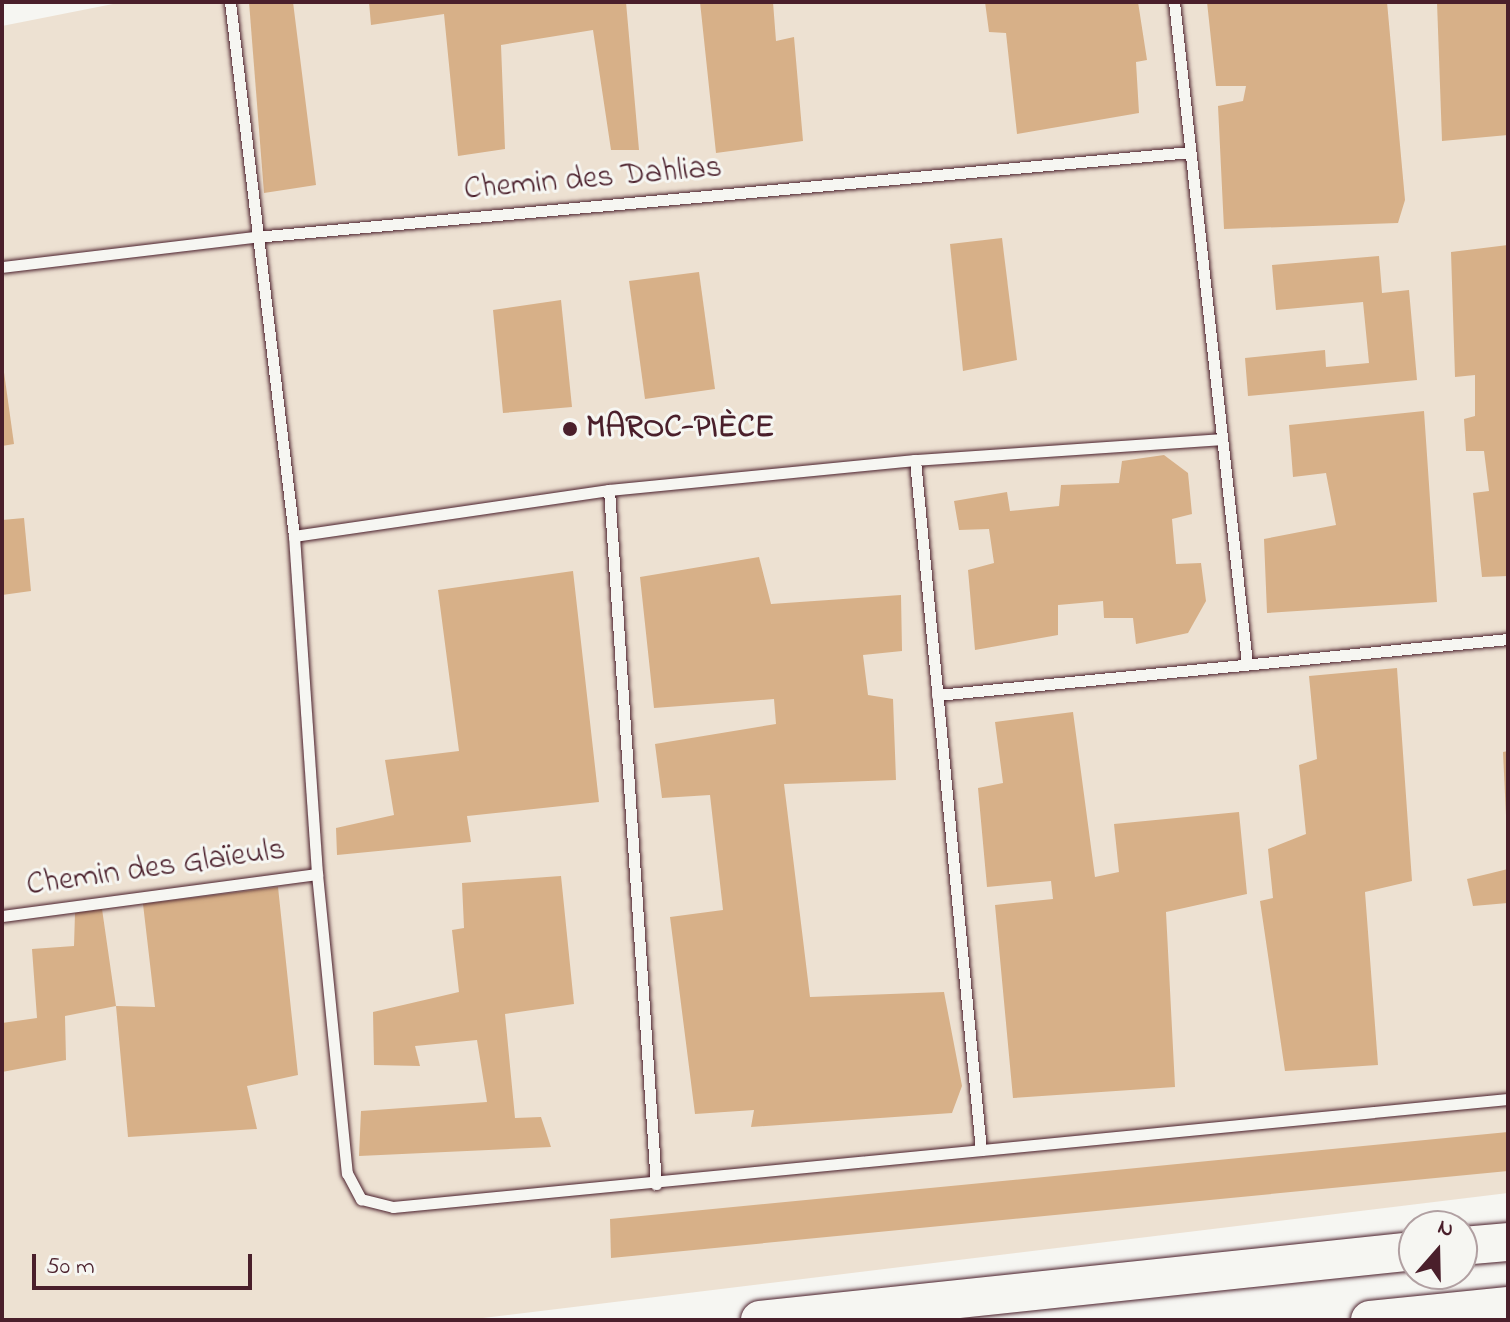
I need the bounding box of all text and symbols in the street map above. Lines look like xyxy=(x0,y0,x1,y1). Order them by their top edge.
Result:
street label: Chemin des Dahlias xyxy=(462,150,724,210)
place label: MAROC-PIÈCE xyxy=(586,410,774,448)
marker: MAROC-PIÈCE xyxy=(561,420,579,438)
street label: Chemin des Glaïeuls xyxy=(24,832,288,906)
north arrow xyxy=(1398,1210,1478,1290)
text: N xyxy=(1433,1212,1458,1247)
scale bar xyxy=(36,1238,256,1288)
text: 50 m xyxy=(46,1250,95,1285)

